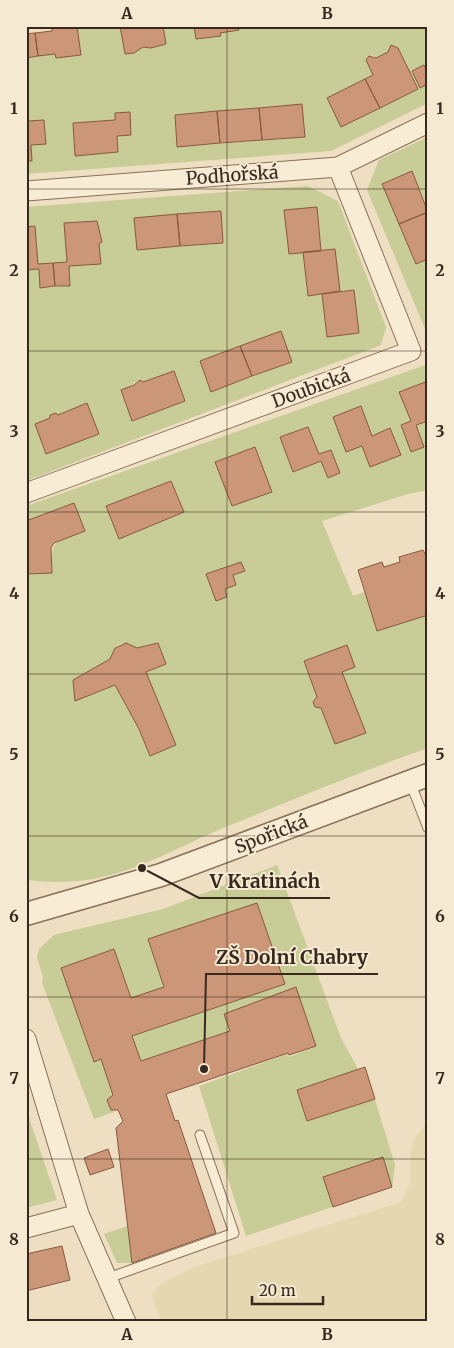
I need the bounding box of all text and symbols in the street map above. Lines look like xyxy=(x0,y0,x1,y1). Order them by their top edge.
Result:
text: A xyxy=(120,3,133,23)
text: B xyxy=(321,3,333,23)
text: 1 xyxy=(10,98,18,118)
text: 1 xyxy=(436,98,444,118)
street label: Podhořská xyxy=(185,160,279,190)
text: 2 xyxy=(9,260,19,280)
text: 2 xyxy=(435,260,445,280)
street label: Doubická xyxy=(269,363,354,413)
text: 3 xyxy=(9,421,19,441)
text: 3 xyxy=(435,421,445,441)
text: 4 xyxy=(9,583,19,603)
text: 4 xyxy=(435,583,445,603)
text: 5 xyxy=(9,744,19,764)
text: 5 xyxy=(435,744,445,764)
street label: Spořická xyxy=(231,809,311,858)
callout: V Kratinách xyxy=(199,864,330,898)
text: V Kratinách xyxy=(209,869,321,893)
text: 6 xyxy=(9,906,19,926)
text: 6 xyxy=(435,906,445,926)
callout: ZŠ Dolní Chabry xyxy=(206,940,378,974)
text: ZŠ Dolní Chabry xyxy=(216,945,369,969)
text: 7 xyxy=(9,1068,19,1088)
text: 7 xyxy=(435,1068,445,1088)
text: 8 xyxy=(9,1229,19,1249)
text: 8 xyxy=(435,1229,445,1249)
scale bar xyxy=(252,1273,323,1305)
text: 20 m xyxy=(259,1281,296,1300)
text: A xyxy=(120,1324,133,1344)
text: B xyxy=(321,1324,333,1344)

